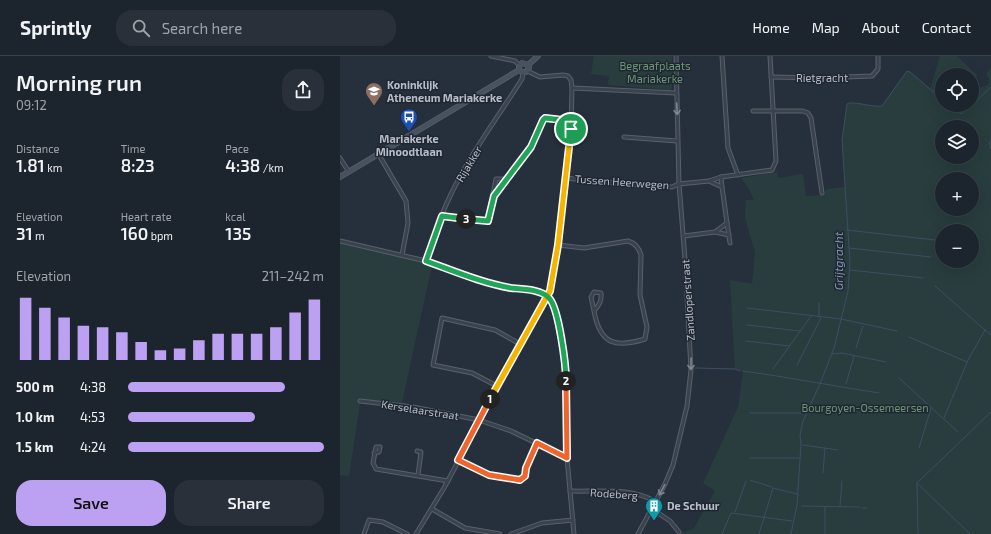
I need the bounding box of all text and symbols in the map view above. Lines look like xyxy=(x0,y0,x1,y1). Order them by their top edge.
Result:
search box xyxy=(116,10,396,46)
text: Sprintly xyxy=(20,16,92,39)
icon: search xyxy=(130,17,152,39)
text: Search here xyxy=(162,19,242,37)
text: Home xyxy=(753,19,790,36)
text: Map xyxy=(812,19,840,36)
text: About xyxy=(862,19,900,36)
text: Contact xyxy=(922,19,971,36)
park label: Begraafplaats Mariakerke xyxy=(619,59,691,85)
map controls xyxy=(935,68,979,268)
button: locate xyxy=(935,68,979,112)
text: Morning run xyxy=(16,69,142,95)
button: share xyxy=(282,69,324,111)
street label: Rietgracht xyxy=(796,71,848,84)
place label: Koninklijk Atheneum Mariakerke xyxy=(387,78,502,104)
school or university icon: Koninklijk Atheneum Mariakerke xyxy=(364,81,384,106)
text: 09:12 xyxy=(16,97,47,113)
one-way arrow xyxy=(673,102,680,115)
bus stop icon: Mariakerke Minoodtlaan xyxy=(399,107,419,132)
pin xyxy=(554,112,588,146)
icon: arrive xyxy=(560,118,582,140)
button: layers xyxy=(935,120,979,164)
place label: Mariakerke Minoodtlaan xyxy=(376,132,442,158)
text: Distance xyxy=(16,142,59,155)
text: Time xyxy=(121,142,145,155)
text: Pace xyxy=(225,142,249,155)
street label: Rijakker xyxy=(453,143,486,185)
text: 1.81 xyxy=(16,155,45,175)
text: 8:23 xyxy=(121,155,155,175)
text: 4:38 xyxy=(225,155,260,175)
text: km xyxy=(45,161,62,174)
text: /km xyxy=(260,161,284,174)
street label: Tussen Heerwegen xyxy=(574,172,670,191)
button: + xyxy=(935,172,979,216)
pin: 3 xyxy=(456,209,476,229)
text: Elevation xyxy=(16,210,63,223)
text: Heart rate xyxy=(121,210,172,223)
text: kcal xyxy=(225,210,245,223)
text: 3 xyxy=(463,212,469,225)
text: 31 xyxy=(16,223,33,243)
text: 160 xyxy=(121,223,148,243)
text: 135 xyxy=(225,223,251,243)
button: − xyxy=(935,224,979,268)
text: m xyxy=(33,229,45,242)
text: bpm xyxy=(148,229,173,242)
water label: Grijtgracht xyxy=(831,231,846,290)
street label: Zandloperstraat xyxy=(678,259,697,341)
text: Elevation xyxy=(16,268,71,284)
text: 211–242 m xyxy=(262,268,324,284)
one-way arrow xyxy=(687,357,695,370)
pin: 2 xyxy=(556,371,576,391)
text: 2 xyxy=(563,374,569,387)
text: 500 m xyxy=(16,379,54,395)
text: 4:38 xyxy=(80,379,106,395)
pin: 1 xyxy=(480,389,500,409)
text: 1 xyxy=(488,392,492,405)
street label: Kerselaarstraat xyxy=(380,397,460,422)
park label: Bourgoyen-Ossemeersen xyxy=(801,401,929,414)
text: 1.0 km xyxy=(16,409,55,425)
text: 4:53 xyxy=(80,409,105,425)
text: 1.5 km xyxy=(16,439,54,455)
text: 4:24 xyxy=(80,439,106,455)
button: Save xyxy=(16,480,166,526)
button: Share xyxy=(174,480,324,526)
one-way arrow xyxy=(658,484,665,496)
street label: Rodeberg xyxy=(590,485,638,502)
building icon: De Schuur xyxy=(644,496,664,521)
place label: De Schuur xyxy=(667,499,720,512)

